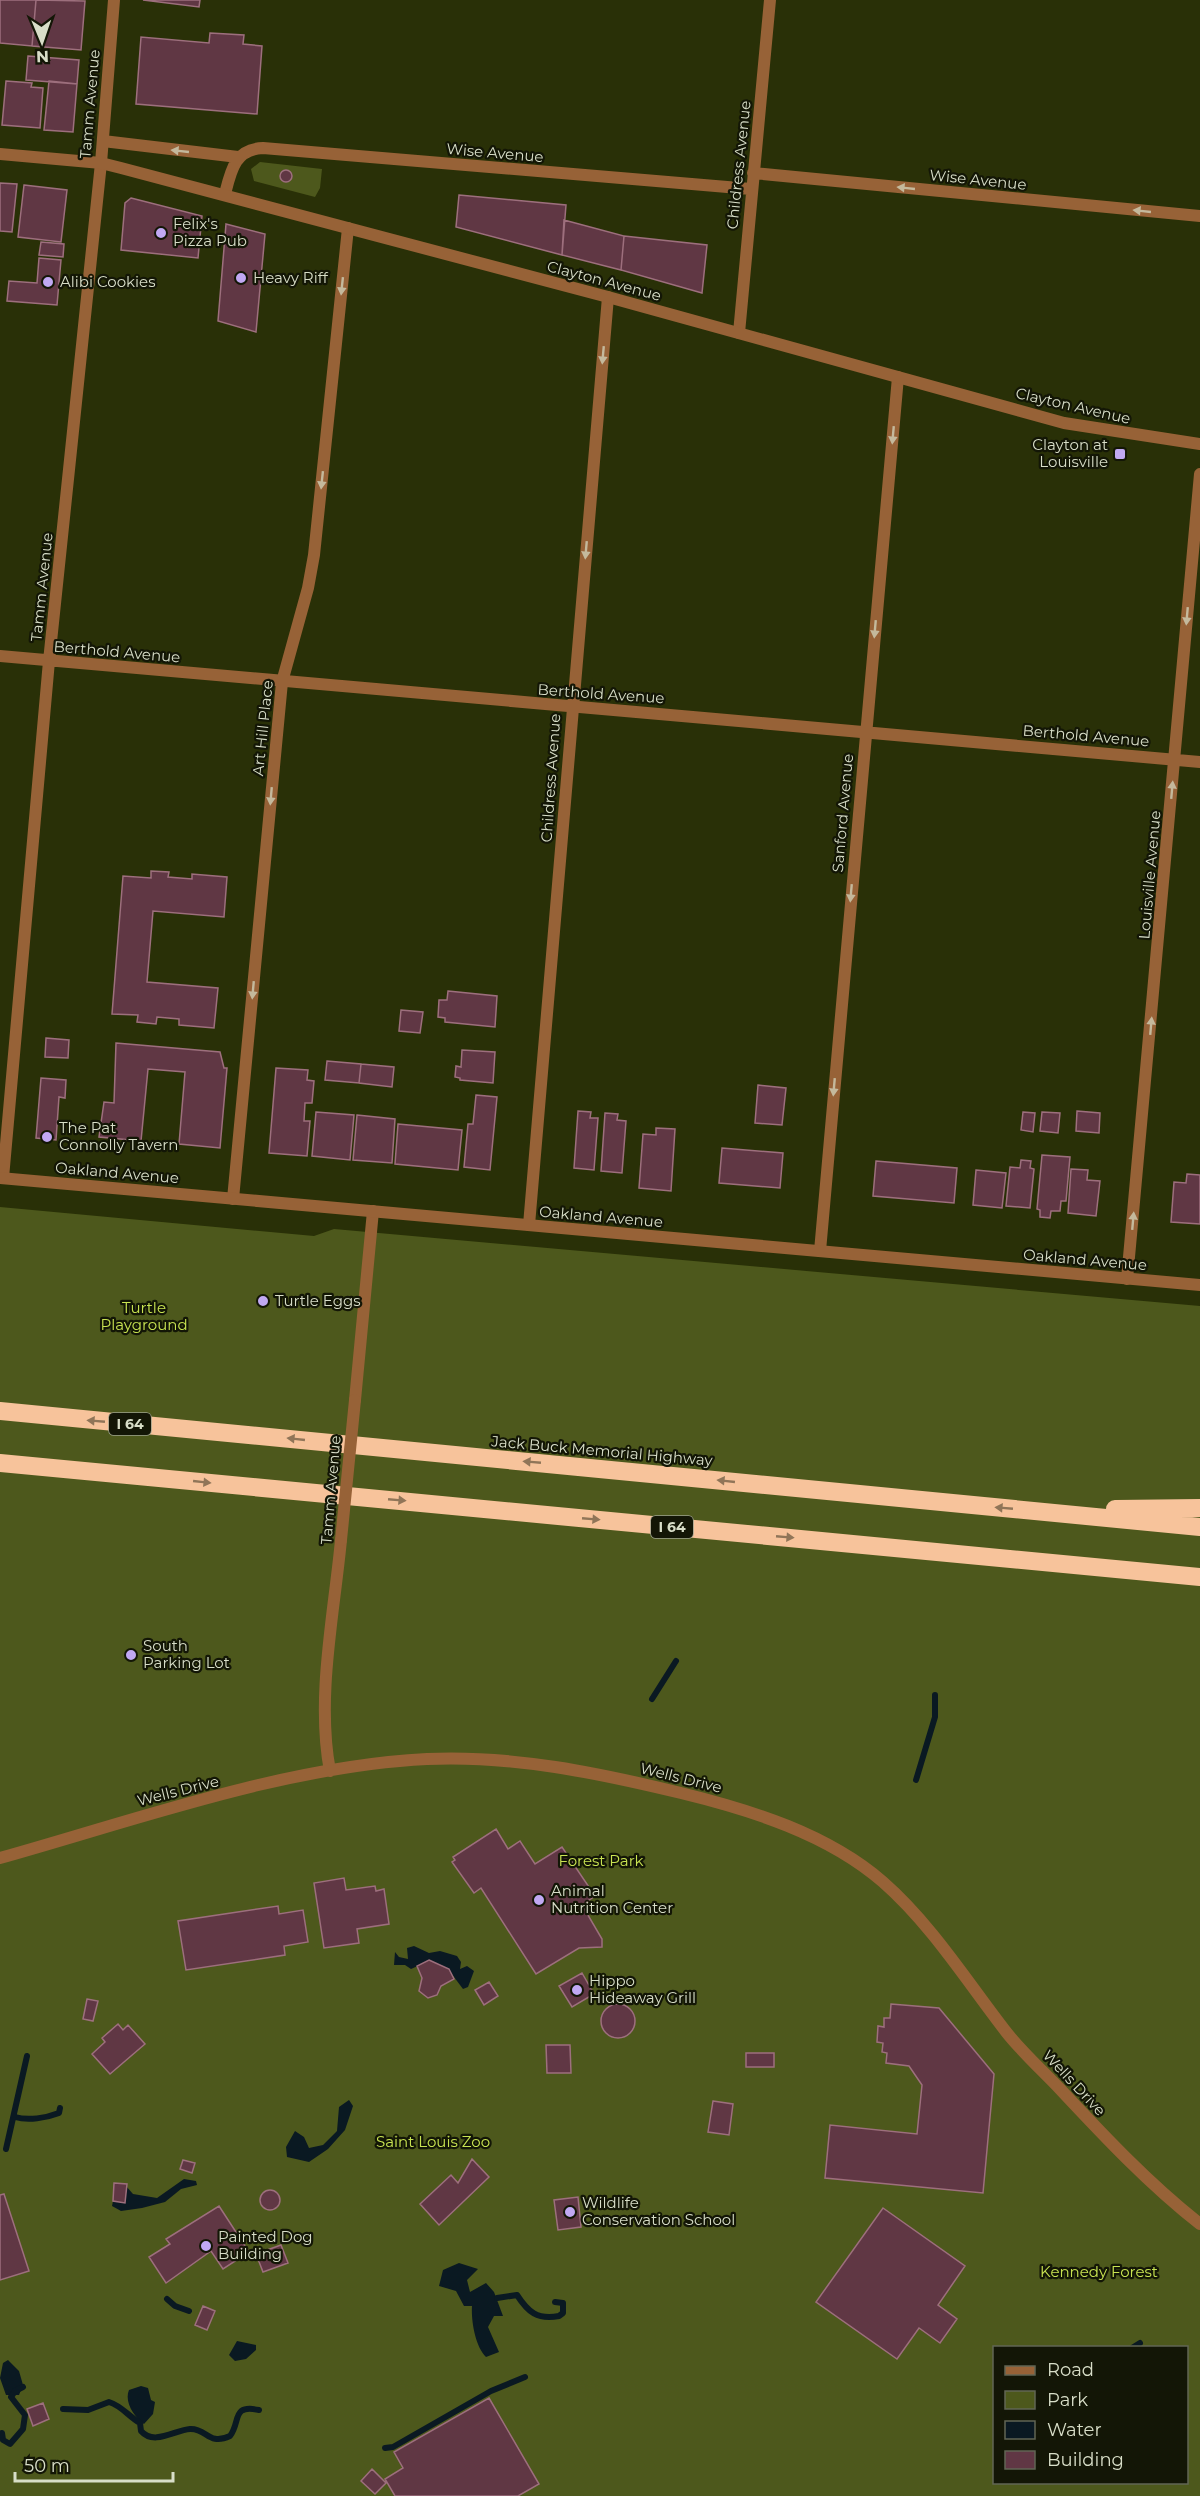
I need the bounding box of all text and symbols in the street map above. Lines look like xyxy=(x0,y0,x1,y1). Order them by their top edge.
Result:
north arrow xyxy=(12,12,72,72)
text: N xyxy=(36,47,49,66)
street label: Tamm Avenue xyxy=(75,49,104,159)
street label: Childress Avenue xyxy=(722,100,755,230)
street label: Wise Avenue xyxy=(446,139,544,166)
one-way arrow xyxy=(170,146,189,155)
street label: Wise Avenue xyxy=(929,165,1027,194)
one-way arrow xyxy=(896,183,915,193)
one-way arrow xyxy=(1132,206,1151,216)
place label: Felix's Pizza Pub xyxy=(173,214,247,250)
marker: Felix's Pizza Pub xyxy=(154,226,168,240)
street label: Clayton Avenue xyxy=(545,256,663,305)
place label: Heavy Riff xyxy=(253,268,329,287)
marker: Heavy Riff xyxy=(234,271,248,285)
place label: Alibi Cookies xyxy=(60,272,155,291)
marker: Alibi Cookies xyxy=(41,275,55,289)
one-way arrow xyxy=(337,277,347,296)
one-way arrow xyxy=(598,346,608,365)
street label: Clayton Avenue xyxy=(1014,383,1132,428)
one-way arrow xyxy=(888,425,898,444)
place label: Clayton at Louisville xyxy=(1032,435,1108,471)
marker: Clayton at Louisville xyxy=(1113,447,1127,461)
one-way arrow xyxy=(317,471,327,490)
street label: Tamm Avenue xyxy=(26,532,57,642)
one-way arrow xyxy=(581,540,591,559)
one-way arrow xyxy=(1183,607,1192,626)
one-way arrow xyxy=(870,620,880,639)
street label: Berthold Avenue xyxy=(53,637,181,667)
street label: Art Hill Place xyxy=(248,679,277,777)
street label: Berthold Avenue xyxy=(537,680,665,707)
street label: Childress Avenue xyxy=(537,713,564,843)
street label: Berthold Avenue xyxy=(1022,721,1150,751)
street label: Sanford Avenue xyxy=(828,753,857,873)
one-way arrow xyxy=(1167,781,1177,800)
one-way arrow xyxy=(266,787,276,806)
street label: Louisville Avenue xyxy=(1134,810,1165,940)
one-way arrow xyxy=(846,884,856,903)
one-way arrow xyxy=(248,981,258,1000)
one-way arrow xyxy=(1146,1017,1156,1036)
one-way arrow xyxy=(829,1078,839,1097)
place label: The Pat Connolly Tavern xyxy=(59,1118,178,1154)
marker: The Pat Connolly Tavern xyxy=(40,1130,54,1144)
street label: Oakland Avenue xyxy=(54,1158,180,1187)
street label: Oakland Avenue xyxy=(538,1202,664,1231)
one-way arrow xyxy=(1128,1211,1138,1230)
street label: Oakland Avenue xyxy=(1022,1245,1148,1274)
place label: Turtle Eggs xyxy=(275,1291,361,1310)
marker: Turtle Eggs xyxy=(256,1294,270,1308)
park label: Turtle Playground xyxy=(100,1298,188,1334)
road number: I 64 xyxy=(109,1413,151,1435)
one-way arrow xyxy=(87,1416,106,1425)
street label: Jack Buck Memorial Highway xyxy=(490,1431,714,1470)
one-way arrow xyxy=(287,1434,306,1444)
street label: Tamm Avenue xyxy=(316,1435,345,1545)
one-way arrow xyxy=(523,1457,542,1467)
one-way arrow xyxy=(717,1476,736,1486)
one-way arrow xyxy=(193,1477,212,1487)
one-way arrow xyxy=(387,1495,406,1505)
one-way arrow xyxy=(994,1503,1013,1513)
one-way arrow xyxy=(581,1514,600,1524)
road number: I 64 xyxy=(651,1516,693,1538)
one-way arrow xyxy=(775,1532,794,1542)
place label: South Parking Lot xyxy=(143,1636,230,1672)
marker: South Parking Lot xyxy=(124,1648,138,1662)
street label: Wells Drive xyxy=(638,1758,724,1797)
street label: Wells Drive xyxy=(135,1771,221,1810)
park label: Forest Park xyxy=(558,1851,644,1870)
place label: Animal Nutrition Center xyxy=(551,1881,673,1917)
marker: Animal Nutrition Center xyxy=(532,1893,546,1907)
place label: Hippo Hideaway Grill xyxy=(589,1971,696,2007)
marker: Hippo Hideaway Grill xyxy=(570,1983,584,1997)
street label: Wells Drive xyxy=(1039,2046,1110,2120)
park label: Saint Louis Zoo xyxy=(376,2132,490,2151)
place label: Wildlife Conservation School xyxy=(582,2193,735,2229)
marker: Wildlife Conservation School xyxy=(563,2205,577,2219)
place label: Painted Dog Building xyxy=(218,2227,313,2263)
marker: Painted Dog Building xyxy=(199,2239,213,2253)
park label: Kennedy Forest xyxy=(1040,2262,1158,2281)
legend xyxy=(993,2346,1188,2484)
text: Road xyxy=(1047,2359,1094,2381)
text: Park xyxy=(1047,2389,1088,2411)
text: Water xyxy=(1047,2419,1102,2441)
scale bar xyxy=(15,2445,172,2483)
text: Building xyxy=(1047,2449,1124,2471)
text: 50 m xyxy=(24,2455,70,2477)

